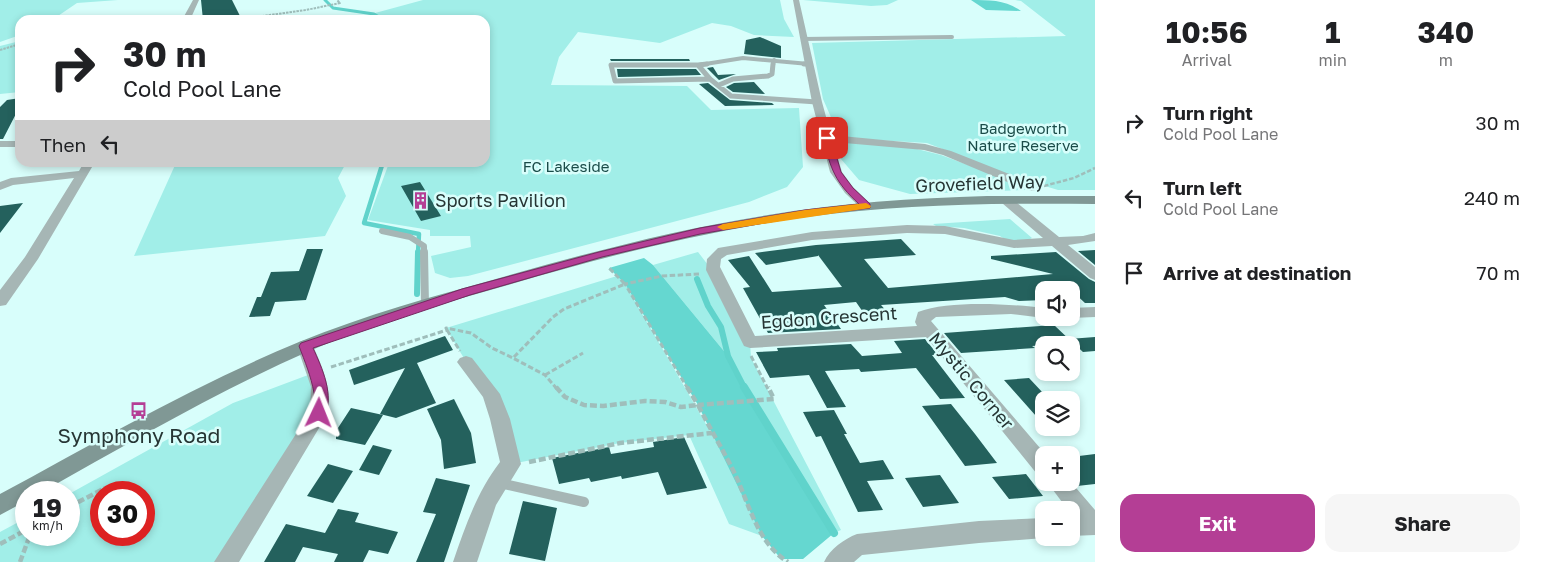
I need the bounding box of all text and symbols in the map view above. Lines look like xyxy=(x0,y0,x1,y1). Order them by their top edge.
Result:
text: 10:56 xyxy=(1166,14,1248,50)
text: 1 xyxy=(1325,14,1340,50)
text: 340 xyxy=(1418,14,1474,50)
text: 30 m xyxy=(123,33,206,75)
icon: right xyxy=(40,35,105,100)
text: Arrival xyxy=(1182,50,1232,70)
text: min xyxy=(1319,50,1347,70)
text: m xyxy=(1439,50,1453,70)
text: Cold Pool Lane xyxy=(123,75,282,102)
text: Turn right xyxy=(1163,101,1253,124)
icon: right xyxy=(1120,109,1148,137)
text: 30 m xyxy=(1476,111,1520,134)
pin xyxy=(806,117,848,159)
park label: Badgeworth Nature Reserve xyxy=(967,119,1079,154)
icon: arrive xyxy=(813,124,841,152)
text: Cold Pool Lane xyxy=(1163,124,1278,144)
icon: left xyxy=(96,130,124,158)
text: Then xyxy=(40,133,86,156)
park label: FC Lakeside xyxy=(523,157,610,175)
street label: Grovefield Way xyxy=(915,170,1045,196)
text: Turn left xyxy=(1163,176,1242,199)
icon: left xyxy=(1120,184,1148,212)
text: 240 m xyxy=(1464,186,1520,209)
place label: Sports Pavilion xyxy=(435,189,566,211)
building icon: Sports Pavilion xyxy=(411,191,431,211)
text: Cold Pool Lane xyxy=(1163,199,1278,219)
icon: arrive xyxy=(1120,259,1148,287)
text: Arrive at destination xyxy=(1163,261,1351,284)
text: 70 m xyxy=(1477,261,1520,284)
map controls xyxy=(1035,281,1080,546)
button: sound xyxy=(1035,281,1080,326)
street label: Egdon Crescent xyxy=(760,301,898,333)
street label: Mystic Corner xyxy=(925,327,1019,433)
button: search xyxy=(1035,336,1080,381)
position arrow xyxy=(292,386,344,438)
button: layers xyxy=(1035,391,1080,436)
bus stop icon: Symphony Road xyxy=(129,401,149,421)
place label: Symphony Road xyxy=(58,422,220,448)
button: + xyxy=(1035,446,1080,491)
speed limit sign: 30 xyxy=(90,481,155,546)
text: 19 xyxy=(33,492,62,523)
button: Exit xyxy=(1120,494,1315,552)
button: Share xyxy=(1325,494,1520,552)
button: − xyxy=(1035,501,1080,546)
text: km/h xyxy=(32,518,63,533)

